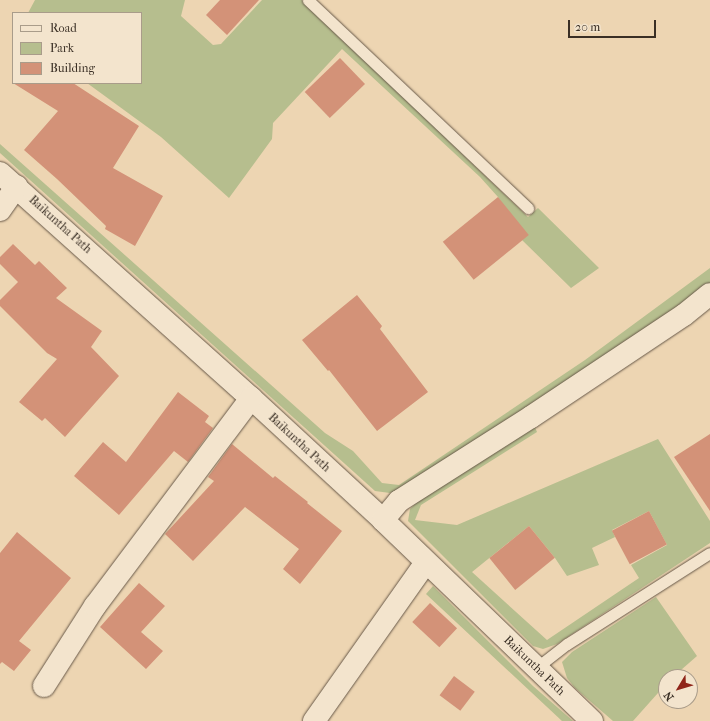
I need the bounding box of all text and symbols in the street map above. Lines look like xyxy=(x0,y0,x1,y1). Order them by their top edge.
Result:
legend xyxy=(12,12,142,84)
scale bar xyxy=(570,12,658,38)
text: 20 m xyxy=(575,20,600,34)
text: Road xyxy=(50,21,77,35)
text: Park xyxy=(50,41,74,55)
text: Building xyxy=(50,61,95,75)
street label: Baikuntha Path xyxy=(26,193,94,257)
street label: Baikuntha Path xyxy=(265,411,333,475)
street label: Baikuntha Path xyxy=(500,633,568,699)
north arrow xyxy=(658,669,698,709)
text: N xyxy=(661,689,677,703)

